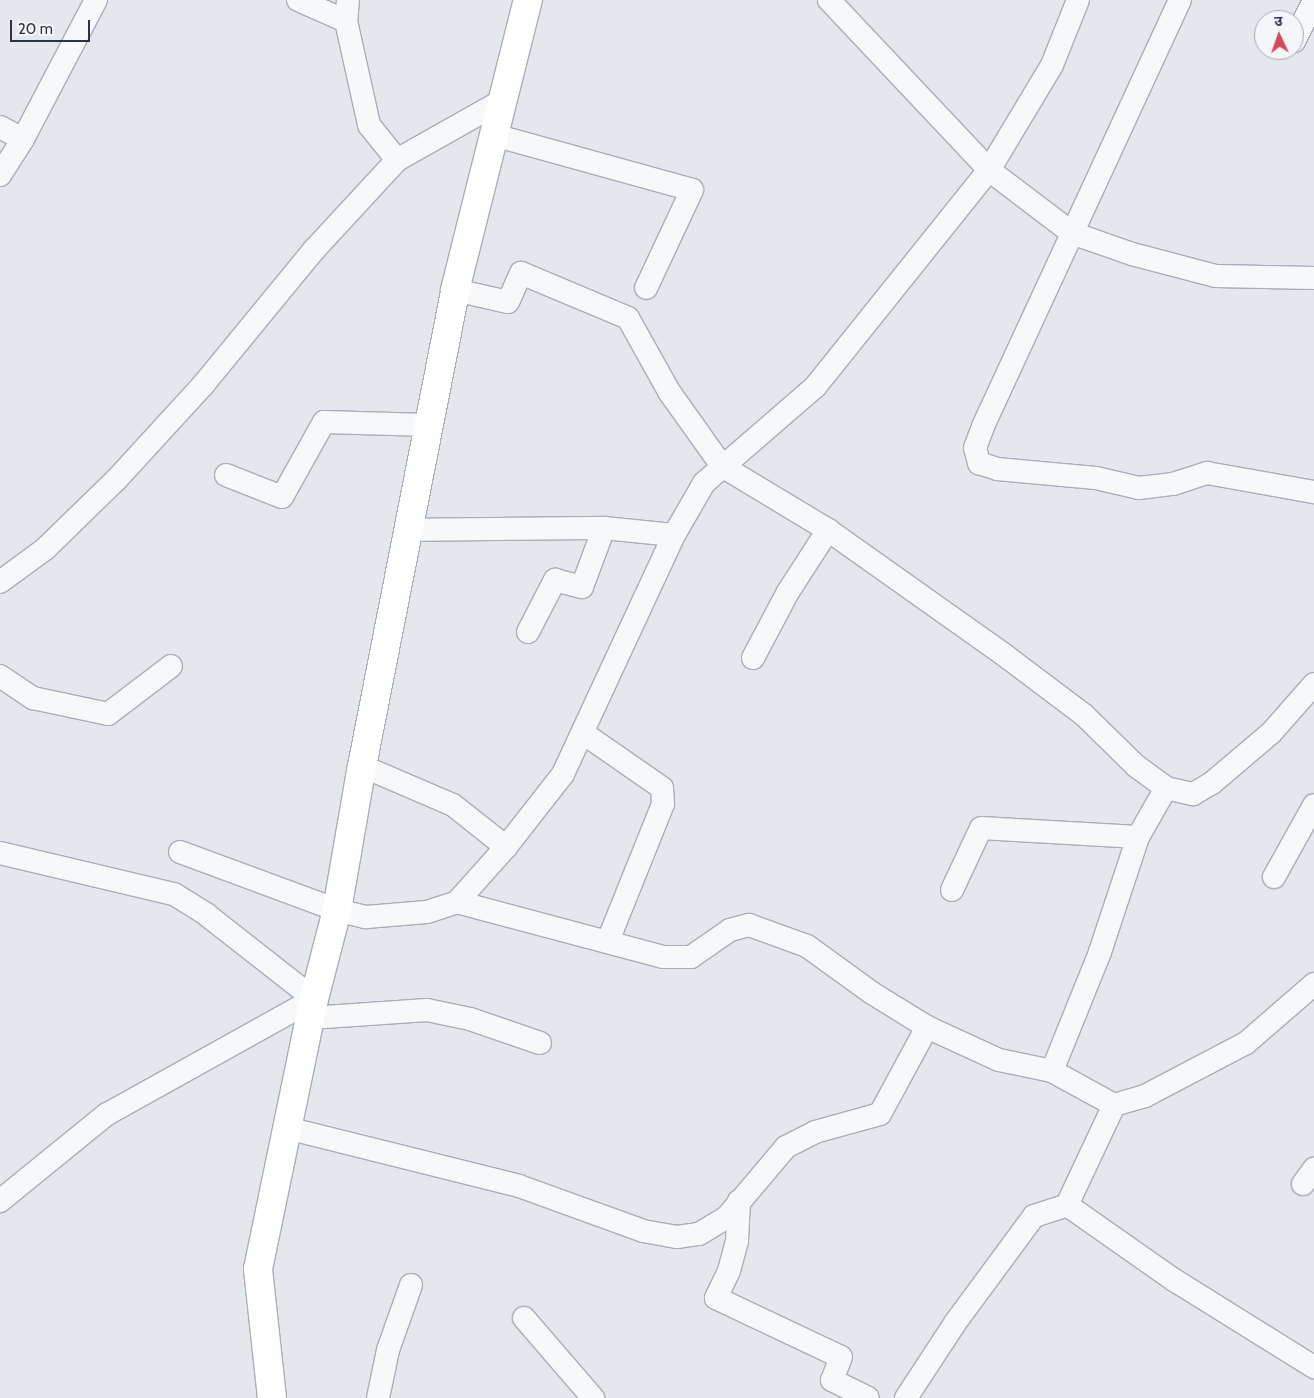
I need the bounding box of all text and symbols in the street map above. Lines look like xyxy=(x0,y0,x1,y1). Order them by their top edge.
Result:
scale bar xyxy=(12,10,92,42)
north arrow xyxy=(1254,10,1304,60)
text: उ xyxy=(1274,12,1283,30)
text: 20 m xyxy=(18,20,53,38)

